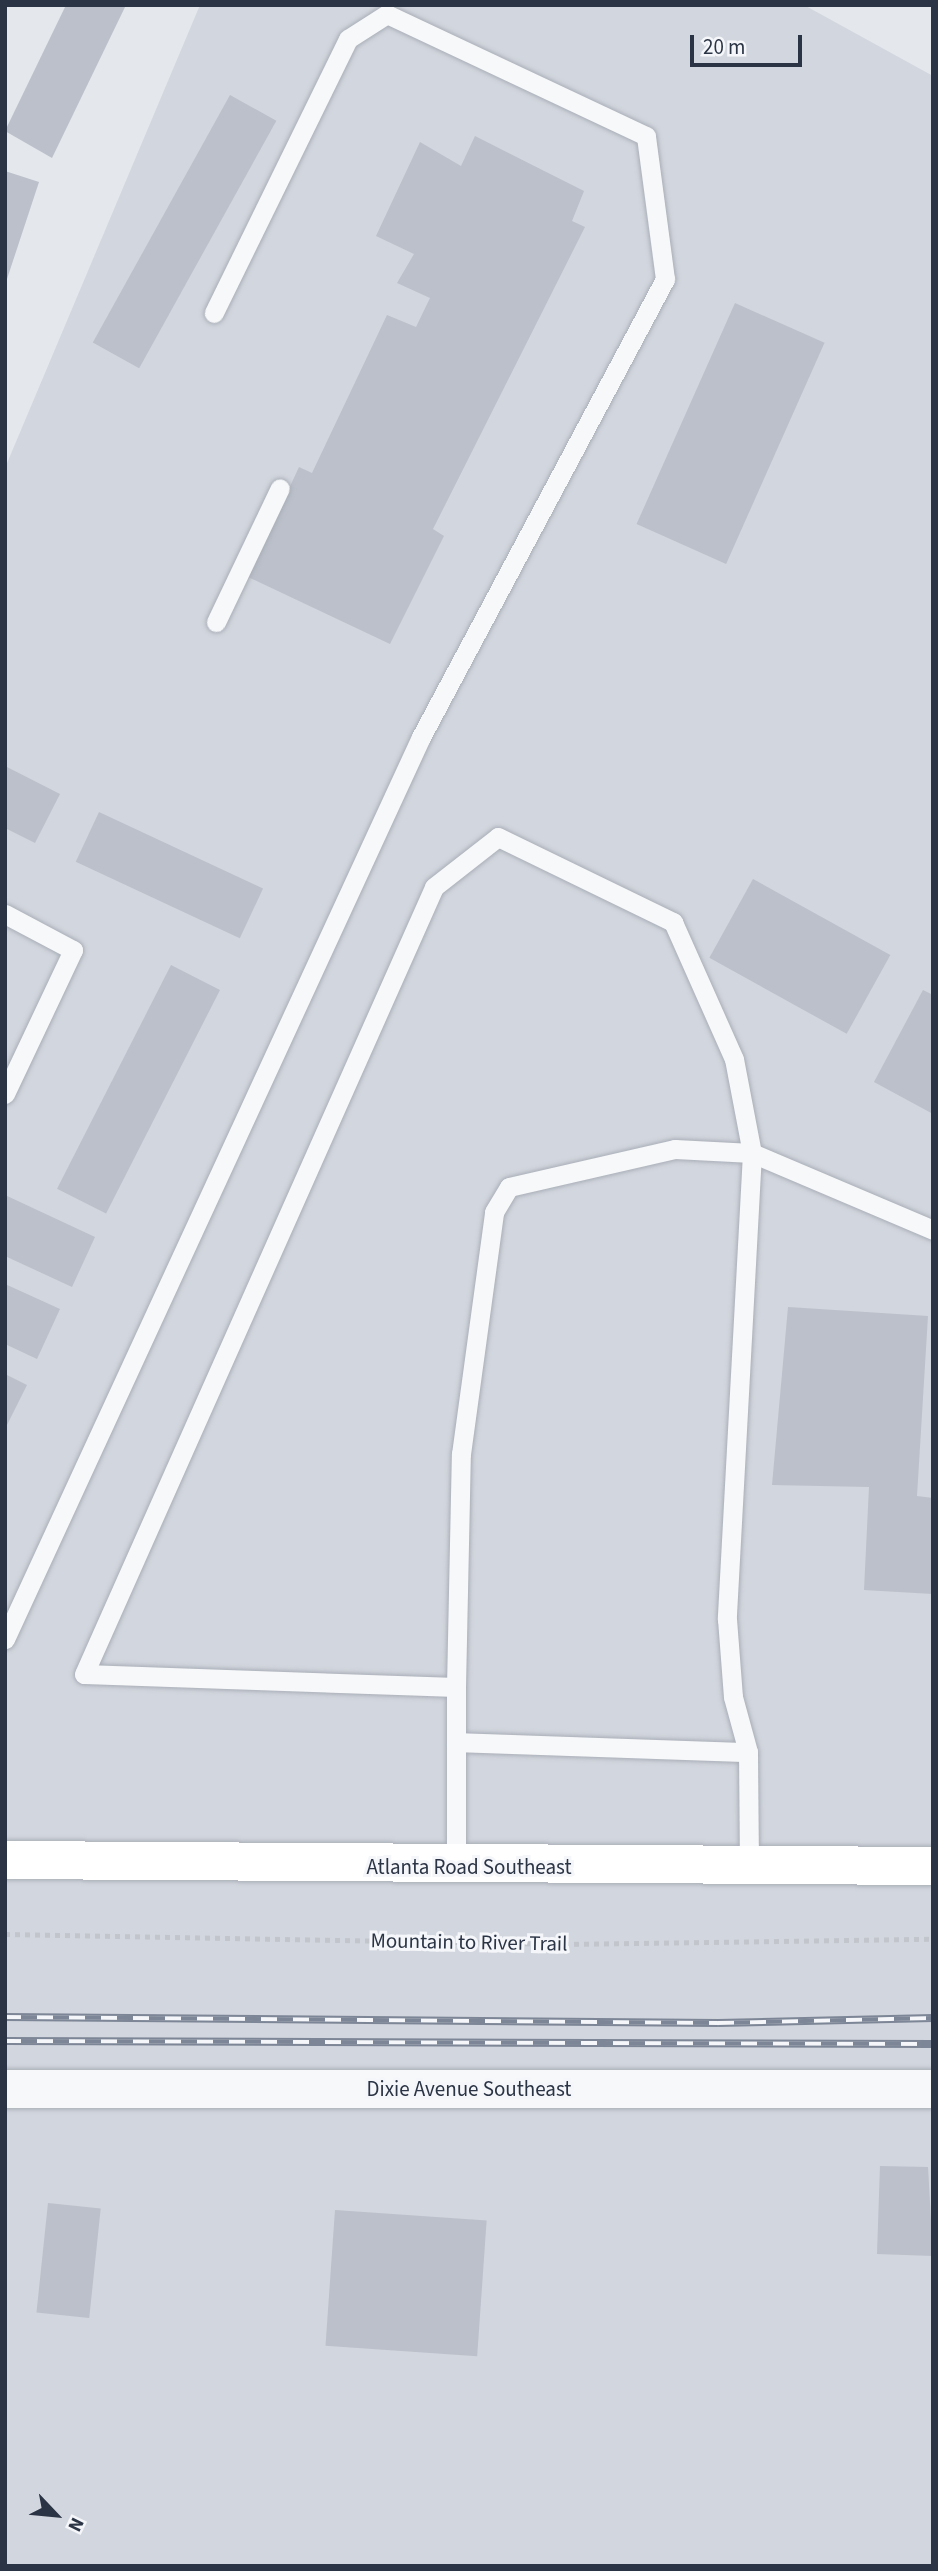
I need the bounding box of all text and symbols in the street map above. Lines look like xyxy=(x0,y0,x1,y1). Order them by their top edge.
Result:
scale bar xyxy=(693,21,805,65)
text: 20 m xyxy=(703,32,745,62)
street label: Atlanta Road Southeast xyxy=(366,1854,572,1880)
street label: Mountain to River Trail xyxy=(370,1928,568,1956)
street label: Dixie Avenue Southeast xyxy=(367,2076,571,2102)
north arrow xyxy=(21,2480,91,2550)
text: N xyxy=(60,2513,90,2536)

